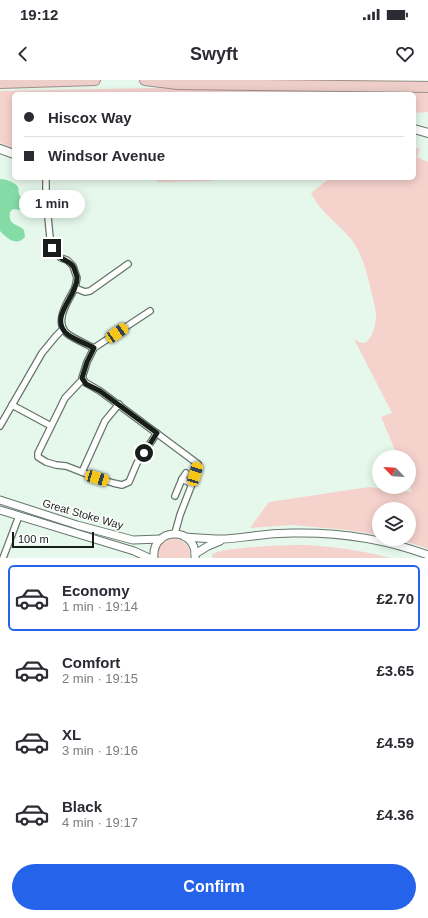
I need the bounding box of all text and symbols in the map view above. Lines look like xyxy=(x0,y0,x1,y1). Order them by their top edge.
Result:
text: 19:12 xyxy=(20,6,58,23)
icon: back xyxy=(12,43,34,65)
icon: heart xyxy=(394,43,416,65)
text: Swyft xyxy=(190,44,238,64)
text: Hiscox Way xyxy=(48,109,132,126)
text: Windsor Avenue xyxy=(48,147,165,164)
callout: 1 min xyxy=(19,190,85,218)
text: 1 min xyxy=(35,196,69,211)
route end xyxy=(43,239,61,257)
car xyxy=(104,321,130,345)
route start xyxy=(135,444,153,462)
north arrow xyxy=(372,450,416,494)
map controls xyxy=(372,450,416,546)
car xyxy=(186,461,204,487)
car xyxy=(84,469,110,487)
street label: Great Stoke Way xyxy=(41,497,125,531)
button: layers xyxy=(372,502,416,546)
scale bar xyxy=(12,530,94,549)
text: 100 m xyxy=(18,533,49,545)
icon: car xyxy=(14,580,50,616)
text: Economy xyxy=(62,582,130,599)
text: £2.70 xyxy=(376,590,414,607)
text: 1 min · 19:14 xyxy=(62,599,138,614)
icon: car xyxy=(14,652,50,688)
text: Comfort xyxy=(62,654,120,671)
text: £3.65 xyxy=(376,662,414,679)
text: 2 min · 19:15 xyxy=(62,671,138,686)
icon: car xyxy=(14,724,50,760)
text: XL xyxy=(62,726,81,743)
text: £4.59 xyxy=(376,734,414,751)
text: 3 min · 19:16 xyxy=(62,743,138,758)
icon: car xyxy=(14,796,50,832)
text: Black xyxy=(62,798,102,815)
text: £4.36 xyxy=(376,806,414,823)
text: 4 min · 19:17 xyxy=(62,815,138,830)
button: Confirm xyxy=(12,864,416,910)

